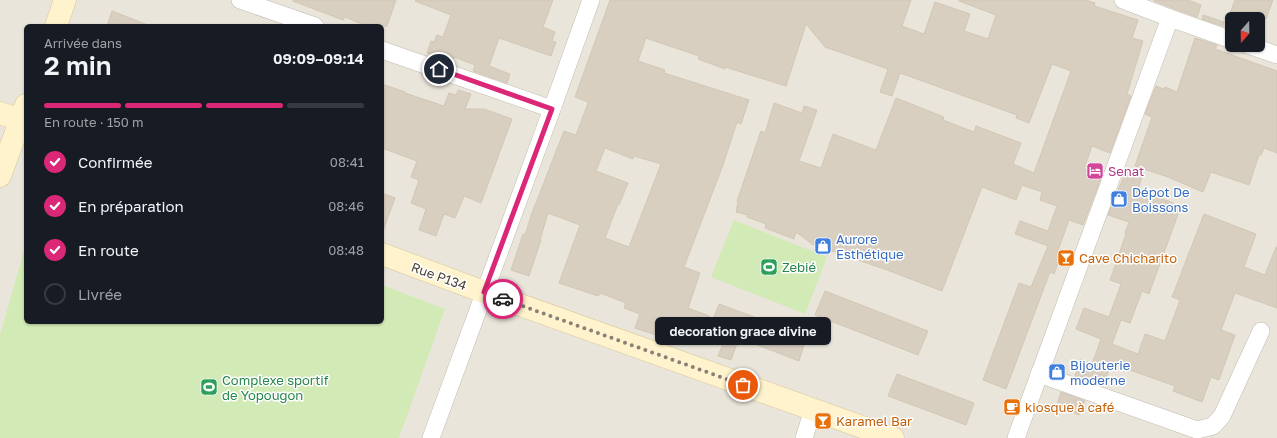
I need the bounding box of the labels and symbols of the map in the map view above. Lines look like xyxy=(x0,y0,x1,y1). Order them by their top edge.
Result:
north arrow xyxy=(1225,12,1265,52)
pin xyxy=(422,52,456,86)
hotel icon: Senat xyxy=(1085,161,1105,181)
place label: Senat xyxy=(1108,163,1144,179)
place label: Dépot De Boissons xyxy=(1132,184,1190,215)
shop icon: Dépot De Boissons xyxy=(1109,189,1129,209)
place label: Aurore Esthétique xyxy=(836,231,904,262)
shop icon: Aurore Esthétique xyxy=(813,236,833,256)
bar icon: Cave Chicharito xyxy=(1056,248,1076,268)
place label: Cave Chicharito xyxy=(1079,250,1177,266)
sports icon: Zebié xyxy=(759,257,779,277)
street label: Rue P134 xyxy=(409,259,469,293)
place label: Zebié xyxy=(782,259,816,275)
courier xyxy=(483,279,523,319)
callout: decoration grace divine xyxy=(655,317,831,345)
place label: Bijouterie moderne xyxy=(1070,357,1130,388)
shop icon: Bijouterie moderne xyxy=(1047,362,1067,382)
pin xyxy=(726,368,760,402)
place label: Complexe sportif de Yopougon xyxy=(222,372,329,403)
sports icon: Complexe sportif de Yopougon xyxy=(199,377,219,397)
cafe icon: kiosque à café xyxy=(1002,397,1022,417)
place label: kiosque à café xyxy=(1025,399,1114,415)
bar icon: Karamel Bar xyxy=(813,411,833,431)
place label: Karamel Bar xyxy=(836,413,912,429)

